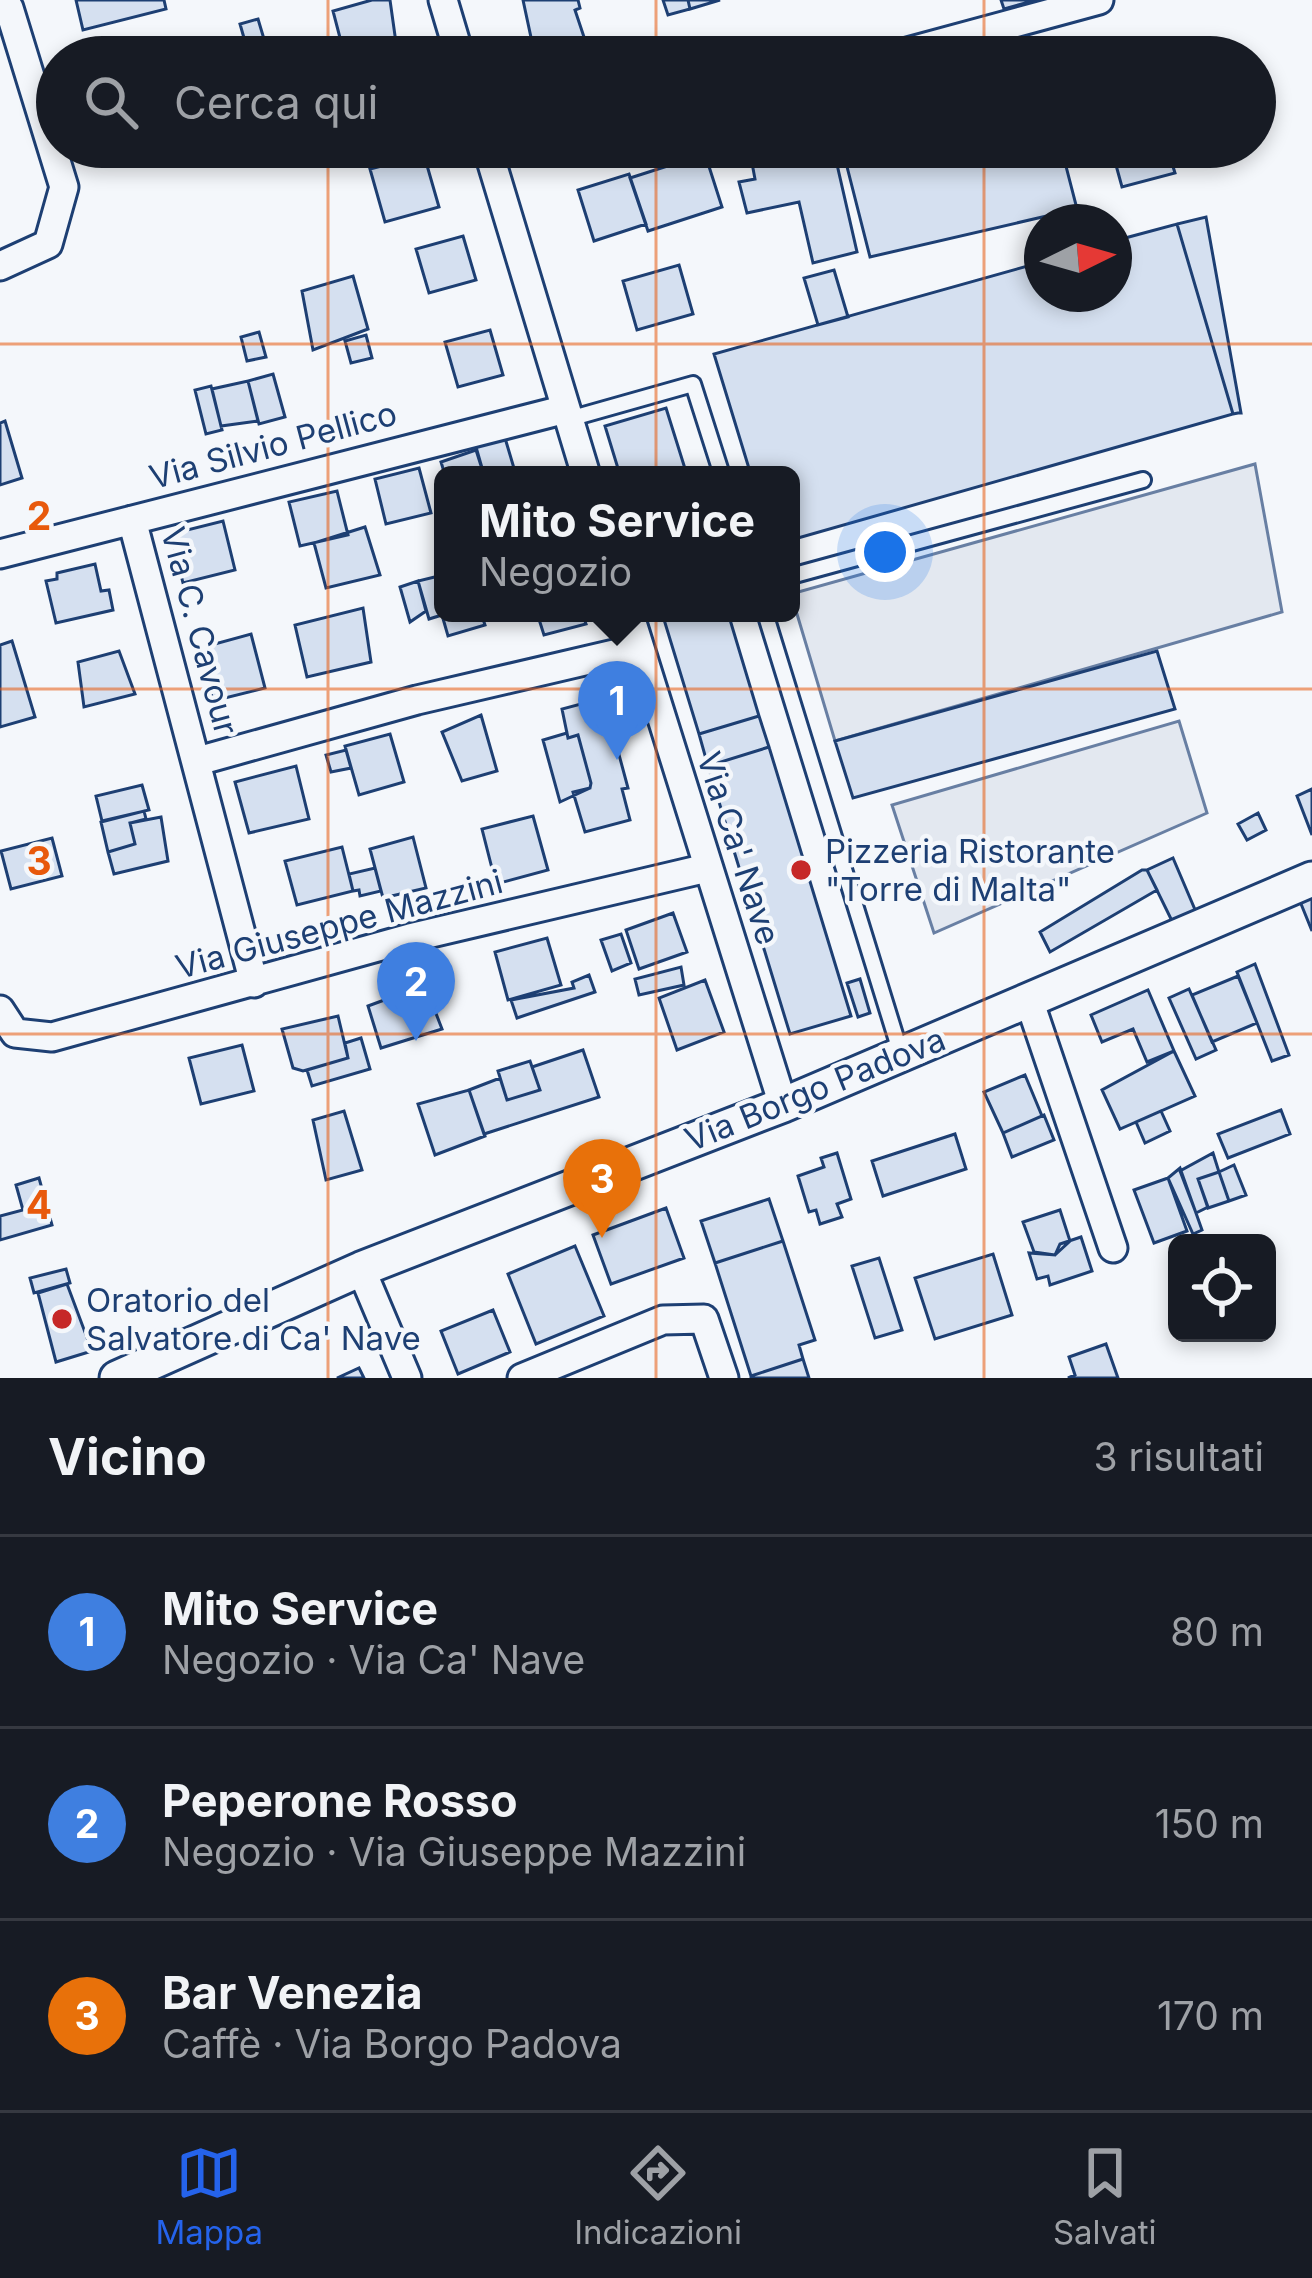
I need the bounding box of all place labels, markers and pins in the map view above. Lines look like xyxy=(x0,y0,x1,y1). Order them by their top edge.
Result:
pin: 1 xyxy=(578,661,656,760)
place label: Pizzeria Ristorante "Torre di Malta" xyxy=(825,831,1115,909)
marker: Pizzeria Ristorante "Torre di Malta" xyxy=(788,857,814,883)
pin: 2 xyxy=(377,942,455,1041)
pin: 3 xyxy=(563,1139,641,1238)
place label: Oratorio del Salvatore di Ca' Nave xyxy=(86,1280,421,1358)
marker: Oratorio del Salvatore di Ca' Nave xyxy=(49,1306,75,1332)

